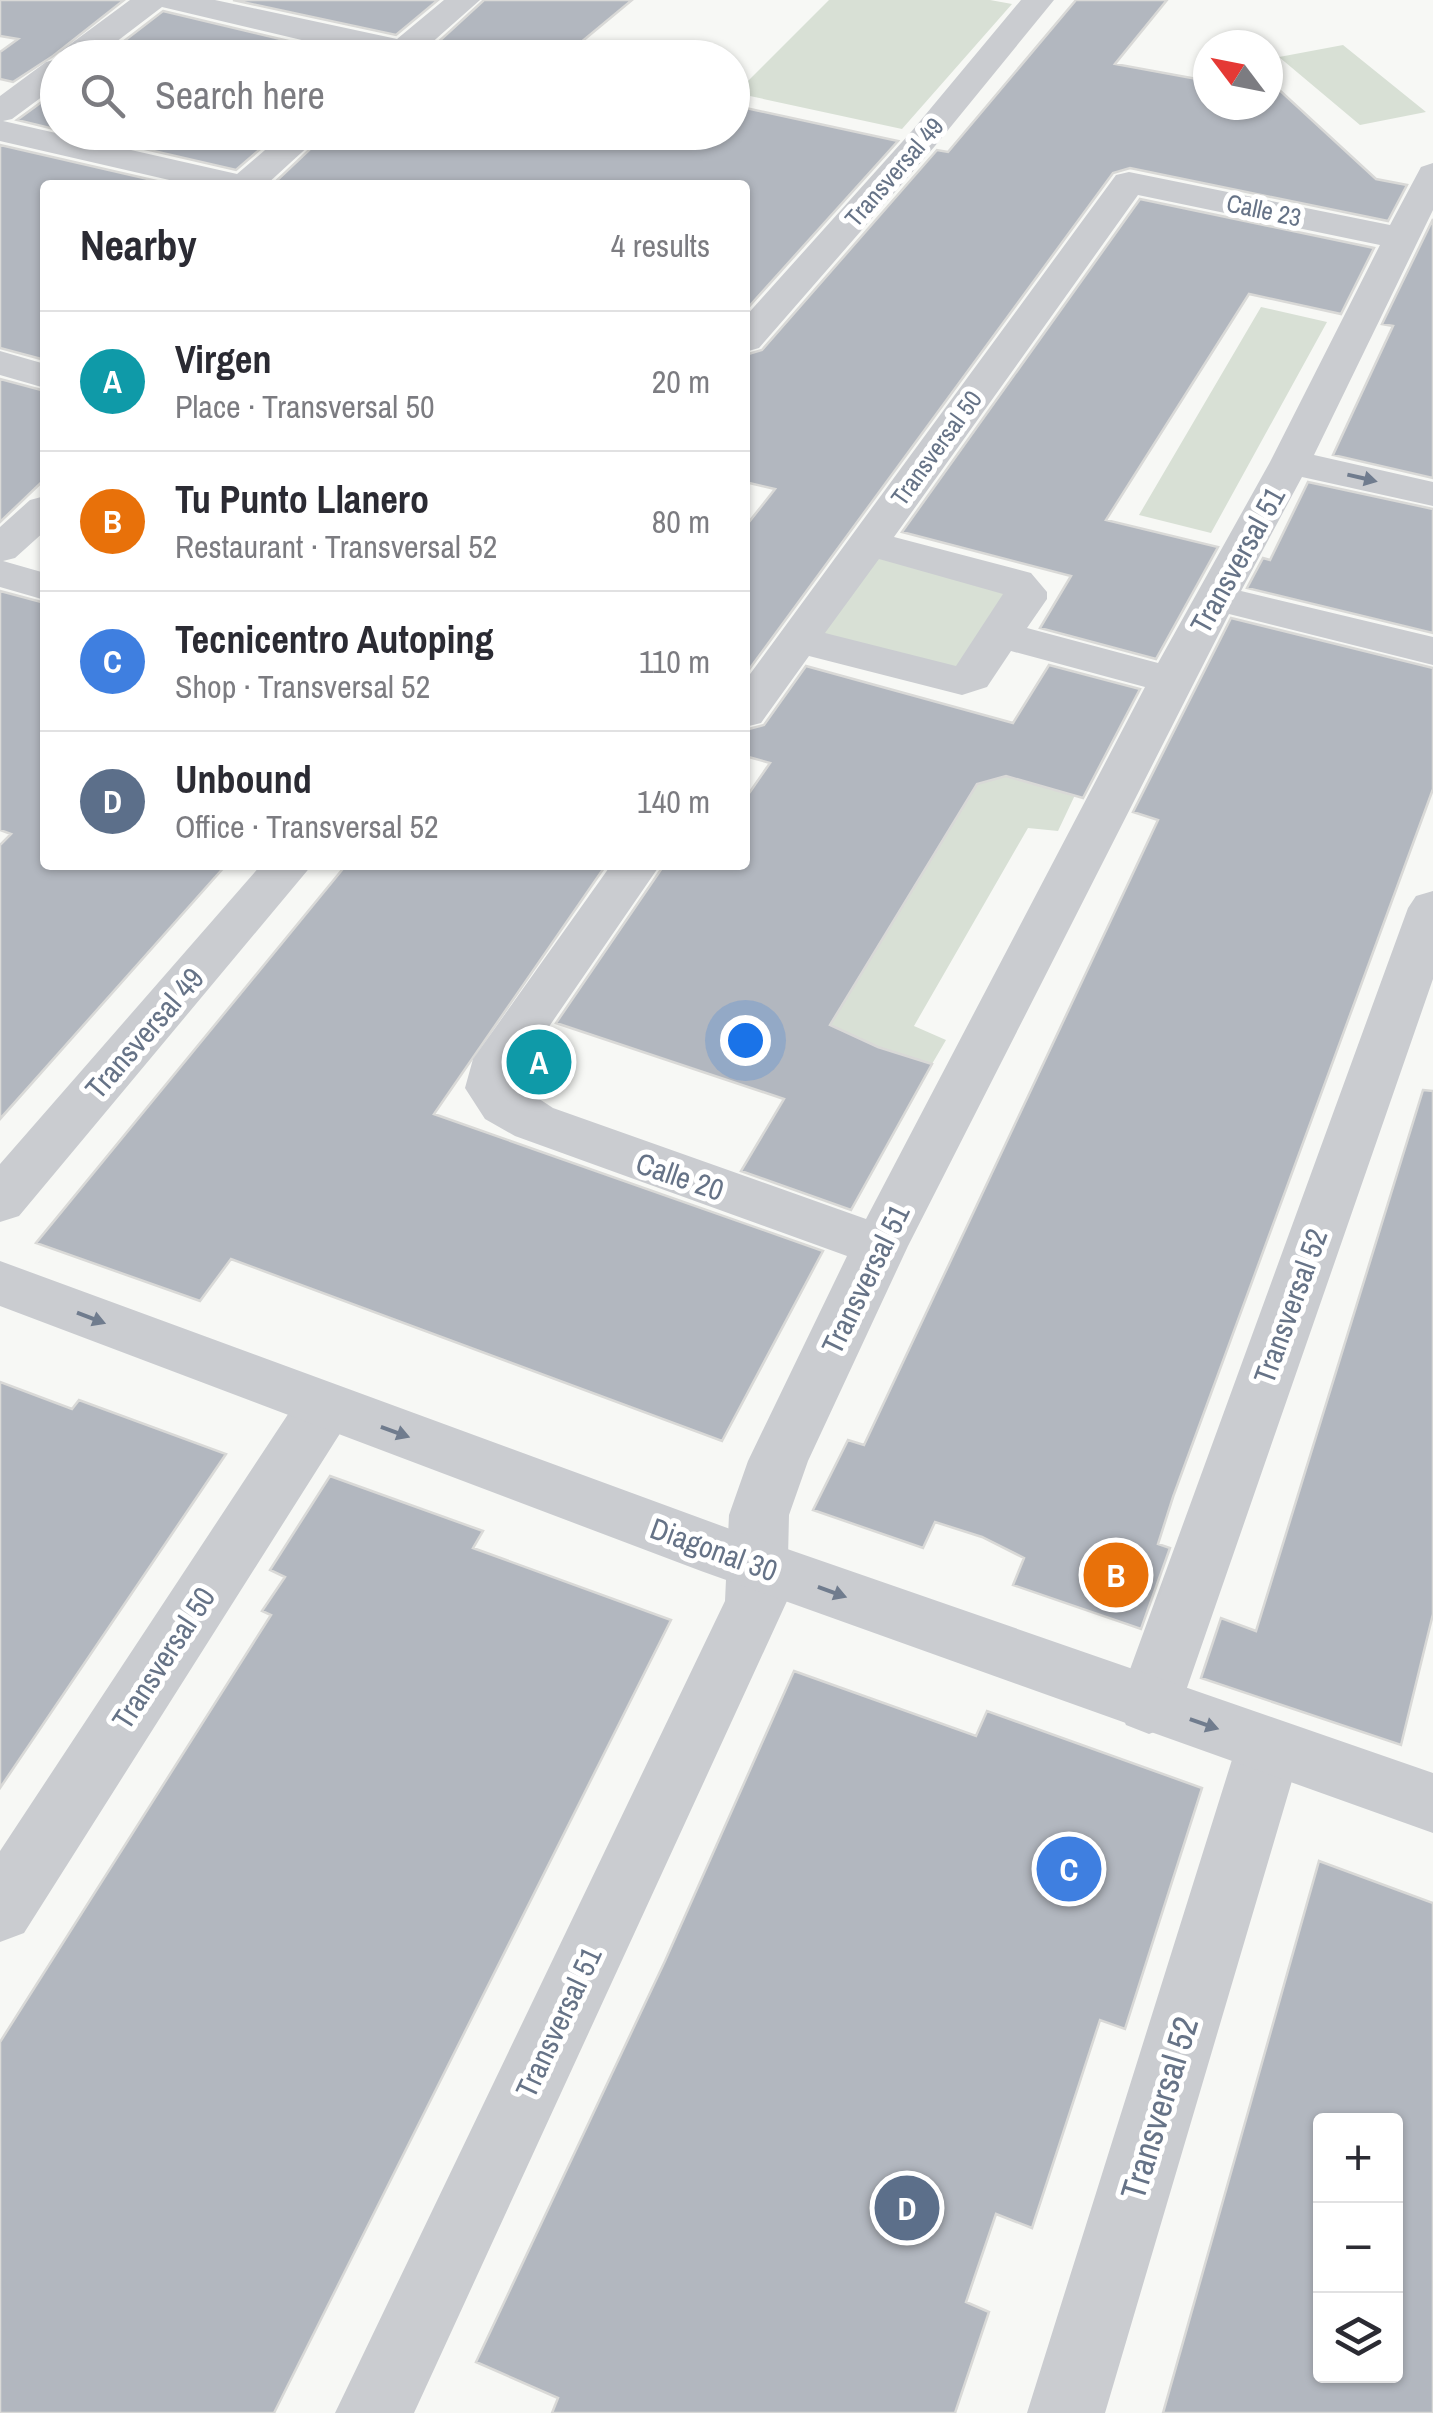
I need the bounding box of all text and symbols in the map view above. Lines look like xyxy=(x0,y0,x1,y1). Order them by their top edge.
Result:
north arrow xyxy=(1193,30,1283,120)
search box xyxy=(40,40,750,150)
icon: search xyxy=(75,68,130,123)
text: Search here xyxy=(155,70,325,121)
street label: Transversal 49 xyxy=(837,110,951,234)
street label: Calle 23 xyxy=(1224,186,1304,234)
text: Nearby xyxy=(80,217,197,273)
text: 4 results xyxy=(611,224,710,267)
text: Virgen xyxy=(175,334,271,385)
text: A xyxy=(103,360,122,403)
text: 20 m xyxy=(652,360,710,403)
street label: Transversal 50 xyxy=(883,383,989,513)
text: Place · Transversal 50 xyxy=(175,385,435,428)
one-way arrow xyxy=(1346,471,1377,486)
text: Tu Punto Llanero xyxy=(175,474,429,525)
street label: Transversal 51 xyxy=(1180,479,1294,640)
text: B xyxy=(103,500,122,543)
text: 80 m xyxy=(652,500,710,543)
text: Restaurant · Transversal 52 xyxy=(175,525,497,568)
text: Tecnicentro Autoping xyxy=(175,614,494,665)
text: C xyxy=(103,640,122,683)
text: 110 m xyxy=(639,640,710,683)
text: Shop · Transversal 52 xyxy=(175,665,430,708)
text: Unbound xyxy=(175,754,312,805)
text: D xyxy=(103,780,122,823)
text: 140 m xyxy=(637,780,710,823)
text: Office · Transversal 52 xyxy=(175,805,439,848)
street label: Transversal 49 xyxy=(76,959,212,1107)
your location xyxy=(720,1015,771,1066)
pin: A xyxy=(506,1024,572,1100)
street label: Calle 20 xyxy=(631,1142,729,1210)
street label: Transversal 51 xyxy=(812,1197,919,1360)
street label: Transversal 52 xyxy=(1244,1223,1336,1389)
one-way arrow xyxy=(77,1311,107,1326)
one-way arrow xyxy=(381,1425,411,1441)
street label: Diagonal 30 xyxy=(645,1508,783,1590)
pin: B xyxy=(1084,1538,1148,1612)
street label: Transversal 50 xyxy=(102,1579,224,1737)
one-way arrow xyxy=(818,1585,848,1600)
one-way arrow xyxy=(1190,1717,1220,1732)
pin: C xyxy=(1036,1832,1102,1906)
street label: Transversal 51 xyxy=(506,1940,610,2104)
street label: Transversal 52 xyxy=(1109,2011,1209,2205)
map controls xyxy=(1313,2113,1403,2383)
button: + xyxy=(1313,2113,1403,2203)
pin: D xyxy=(874,2170,940,2246)
button: − xyxy=(1313,2203,1403,2293)
button: layers xyxy=(1313,2293,1403,2383)

